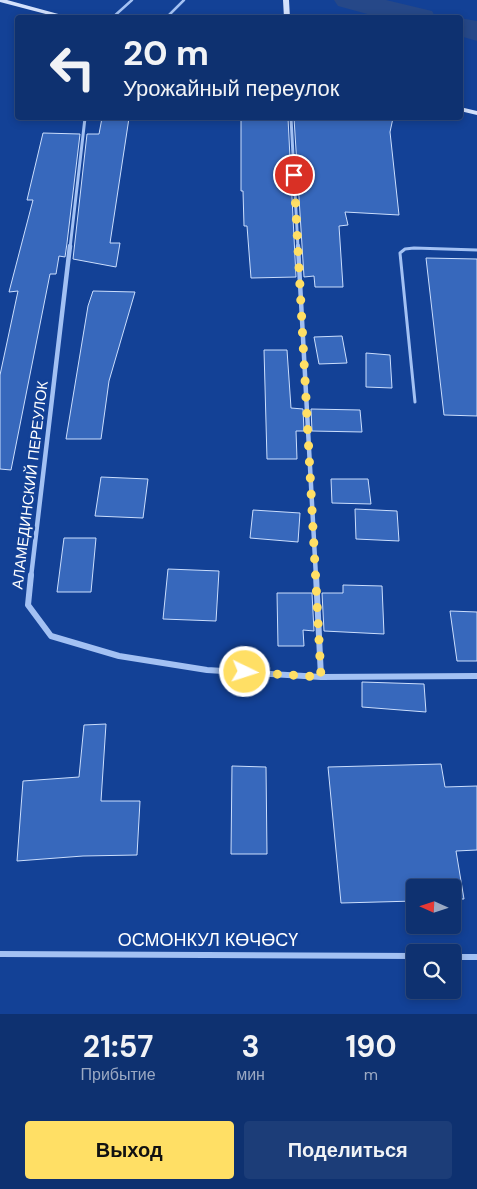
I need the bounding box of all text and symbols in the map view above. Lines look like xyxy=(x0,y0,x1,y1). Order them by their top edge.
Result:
text: 20 m xyxy=(123,30,209,76)
icon: left xyxy=(40,35,105,100)
text: Урожайный переулок xyxy=(123,74,339,103)
pin xyxy=(273,154,315,196)
icon: arrive xyxy=(280,161,308,189)
street label: АЛАМЕДИНСКИЙ ПЕРЕУЛОК xyxy=(7,379,53,590)
position arrow xyxy=(218,645,270,697)
north arrow xyxy=(406,879,461,934)
map controls xyxy=(406,879,461,999)
street label: ОСМОНКУЛ КӨЧӨСҮ xyxy=(118,928,298,952)
button: search xyxy=(406,944,461,999)
text: 21:57 xyxy=(83,1027,153,1066)
text: 3 xyxy=(241,1027,260,1066)
text: 190 xyxy=(345,1027,397,1066)
text: Прибытие xyxy=(80,1064,156,1085)
text: мин xyxy=(236,1064,265,1085)
text: m xyxy=(364,1064,378,1085)
button: Выход xyxy=(25,1121,234,1179)
button: Поделиться xyxy=(244,1121,452,1179)

